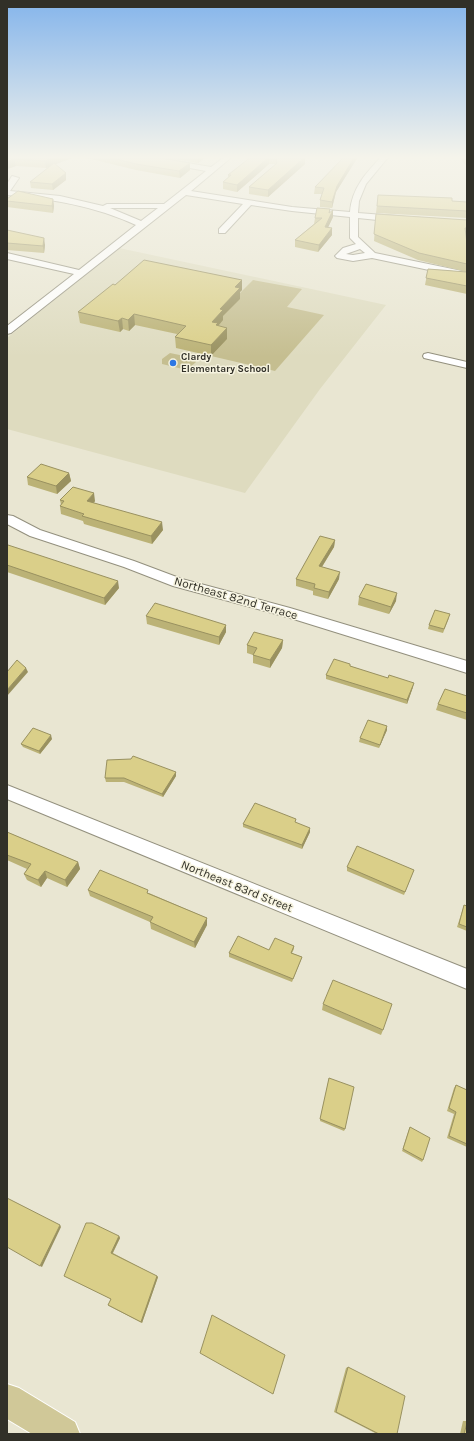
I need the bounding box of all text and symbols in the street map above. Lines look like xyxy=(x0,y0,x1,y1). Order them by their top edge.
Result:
place label: Clardy Elementary School xyxy=(181,351,270,375)
marker: Clardy Elementary School xyxy=(168,358,178,368)
street label: Northeast 82nd Terrace xyxy=(173,574,299,622)
street label: Northeast 83rd Street xyxy=(179,857,295,915)

